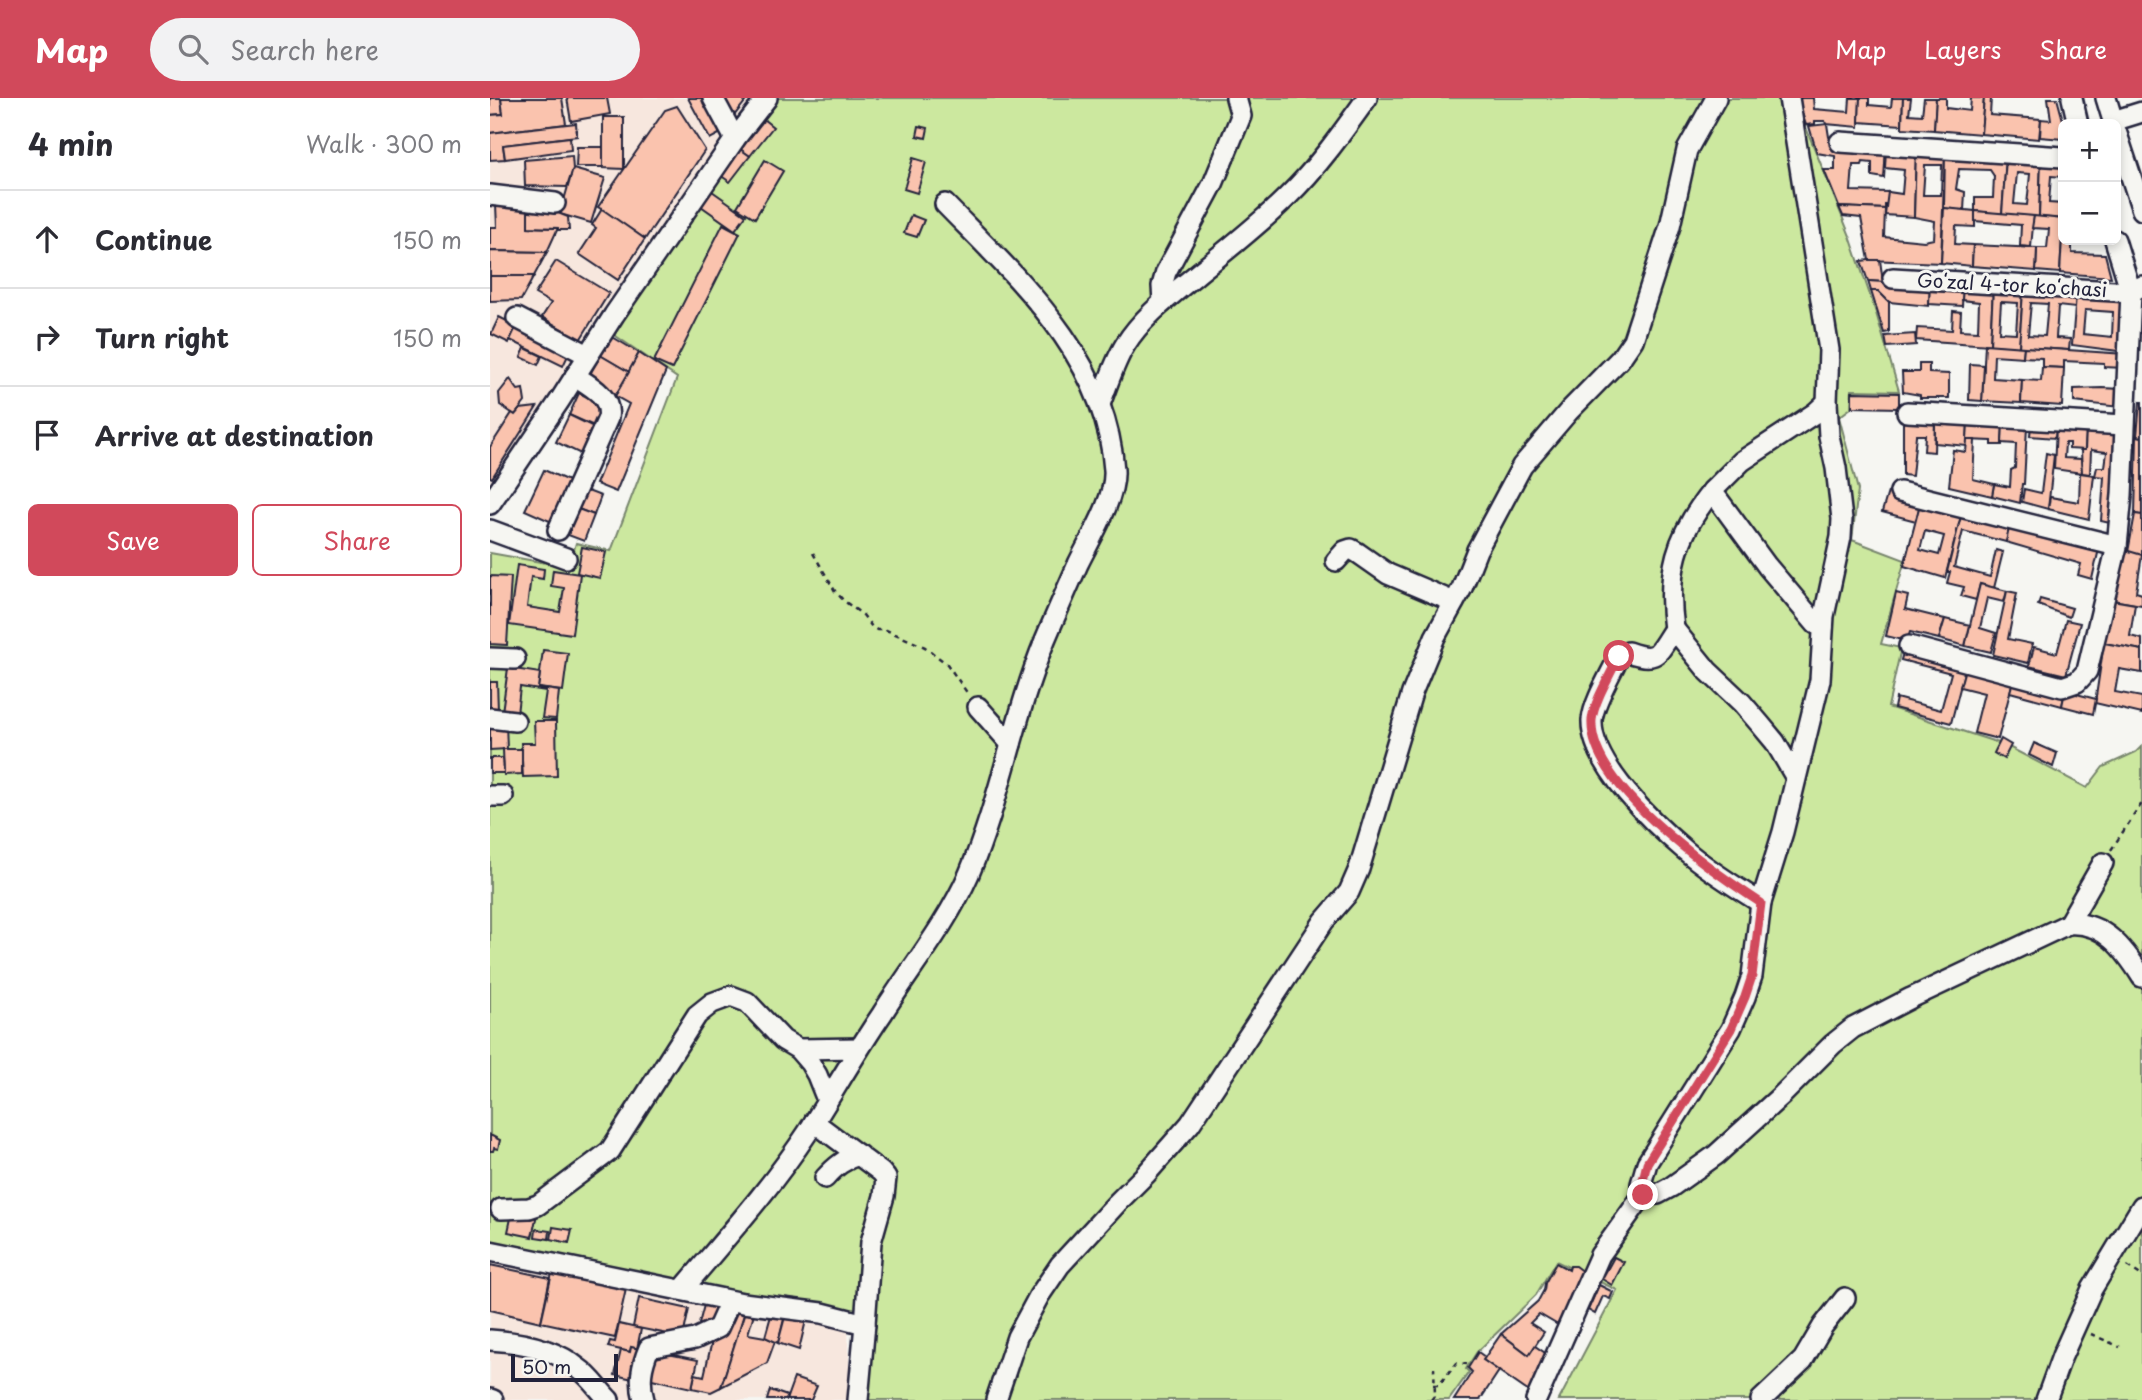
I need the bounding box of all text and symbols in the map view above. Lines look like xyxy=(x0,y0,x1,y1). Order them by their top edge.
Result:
search box xyxy=(150,18,640,81)
text: Map xyxy=(35,24,108,74)
icon: search xyxy=(174,30,212,68)
text: Search here xyxy=(230,30,379,69)
text: Map xyxy=(1835,31,1886,67)
text: Layers xyxy=(1924,31,2001,67)
text: Share xyxy=(2039,31,2107,67)
map controls xyxy=(2058,119,2121,245)
button: + xyxy=(2058,119,2121,182)
text: 4 min xyxy=(28,121,114,166)
text: Walk · 300 m xyxy=(306,126,462,161)
button: − xyxy=(2058,182,2121,245)
icon: ahead xyxy=(28,220,66,258)
text: Continue xyxy=(95,220,212,259)
text: 150 m xyxy=(393,222,462,257)
street label: Goʻzal 4-tor koʻchasi xyxy=(1916,265,2108,303)
icon: right xyxy=(28,318,66,356)
text: Turn right xyxy=(95,318,229,357)
text: 150 m xyxy=(393,320,462,355)
icon: arrive xyxy=(28,416,66,454)
text: Arrive at destination xyxy=(95,416,374,455)
button: Save xyxy=(28,504,238,576)
button: Share xyxy=(252,504,462,576)
route start xyxy=(1603,640,1634,671)
route end xyxy=(1627,1179,1658,1210)
scale bar xyxy=(511,1351,618,1383)
text: 50 m xyxy=(522,1352,571,1380)

